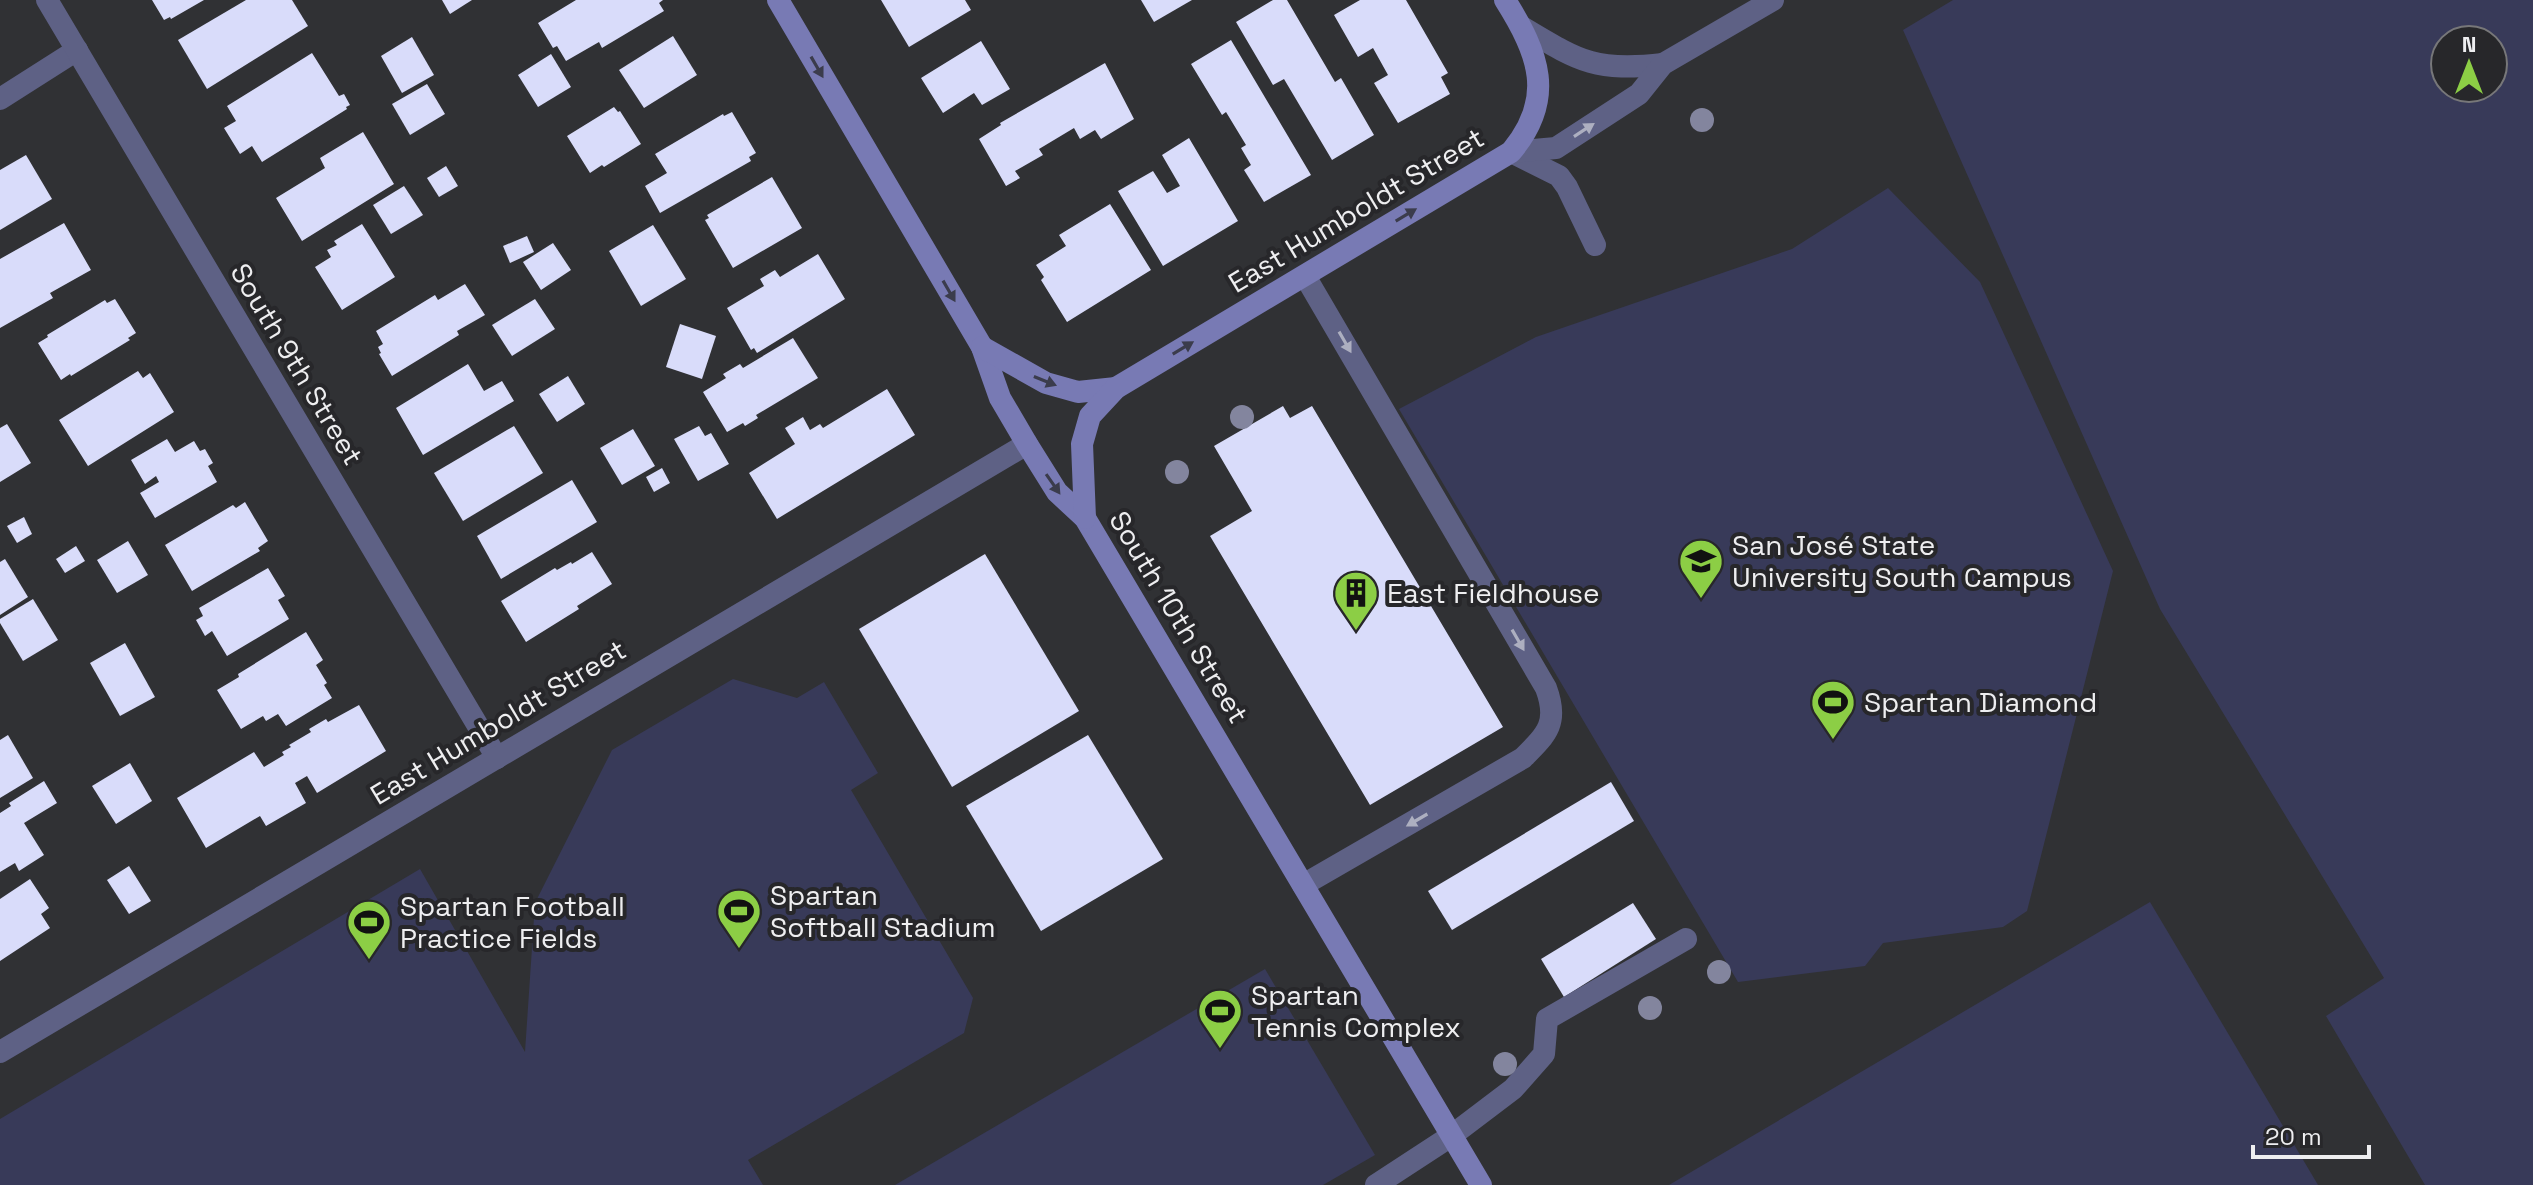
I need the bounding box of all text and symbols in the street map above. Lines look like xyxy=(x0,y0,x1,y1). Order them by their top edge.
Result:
north arrow xyxy=(2429,24,2509,104)
text: N xyxy=(2462,30,2476,58)
one-way arrow xyxy=(810,56,824,78)
street label: East Humboldt Street xyxy=(1222,119,1490,301)
one-way arrow xyxy=(1573,123,1595,138)
one-way arrow xyxy=(1395,208,1417,222)
street label: South 9th Street xyxy=(223,257,371,471)
one-way arrow xyxy=(942,280,956,302)
one-way arrow xyxy=(1338,331,1352,353)
one-way arrow xyxy=(1172,341,1194,355)
one-way arrow xyxy=(1033,375,1057,388)
one-way arrow xyxy=(1045,473,1060,494)
street label: South 10th Street xyxy=(1101,504,1257,730)
place label: San José State University South Campus xyxy=(1732,527,2072,595)
school or university icon: San José State University South Campus xyxy=(1677,537,1725,600)
building icon: East Fieldhouse xyxy=(1332,569,1380,632)
place label: East Fieldhouse xyxy=(1387,575,1600,611)
one-way arrow xyxy=(1511,628,1525,651)
street label: East Humboldt Street xyxy=(364,631,632,813)
sports icon: Spartan Diamond xyxy=(1809,678,1857,741)
place label: Spartan Diamond xyxy=(1864,684,2097,720)
one-way arrow xyxy=(1406,813,1429,827)
place label: Spartan Softball Stadium xyxy=(770,877,996,945)
sports icon: Spartan Softball Stadium xyxy=(715,887,763,950)
place label: Spartan Football Practice Fields xyxy=(400,888,625,956)
sports icon: Spartan Football Practice Fields xyxy=(345,898,393,961)
place label: Spartan Tennis Complex xyxy=(1251,977,1461,1045)
sports icon: Spartan Tennis Complex xyxy=(1196,987,1244,1050)
scale bar xyxy=(2253,1109,2369,1159)
text: 20 m xyxy=(2265,1121,2322,1152)

